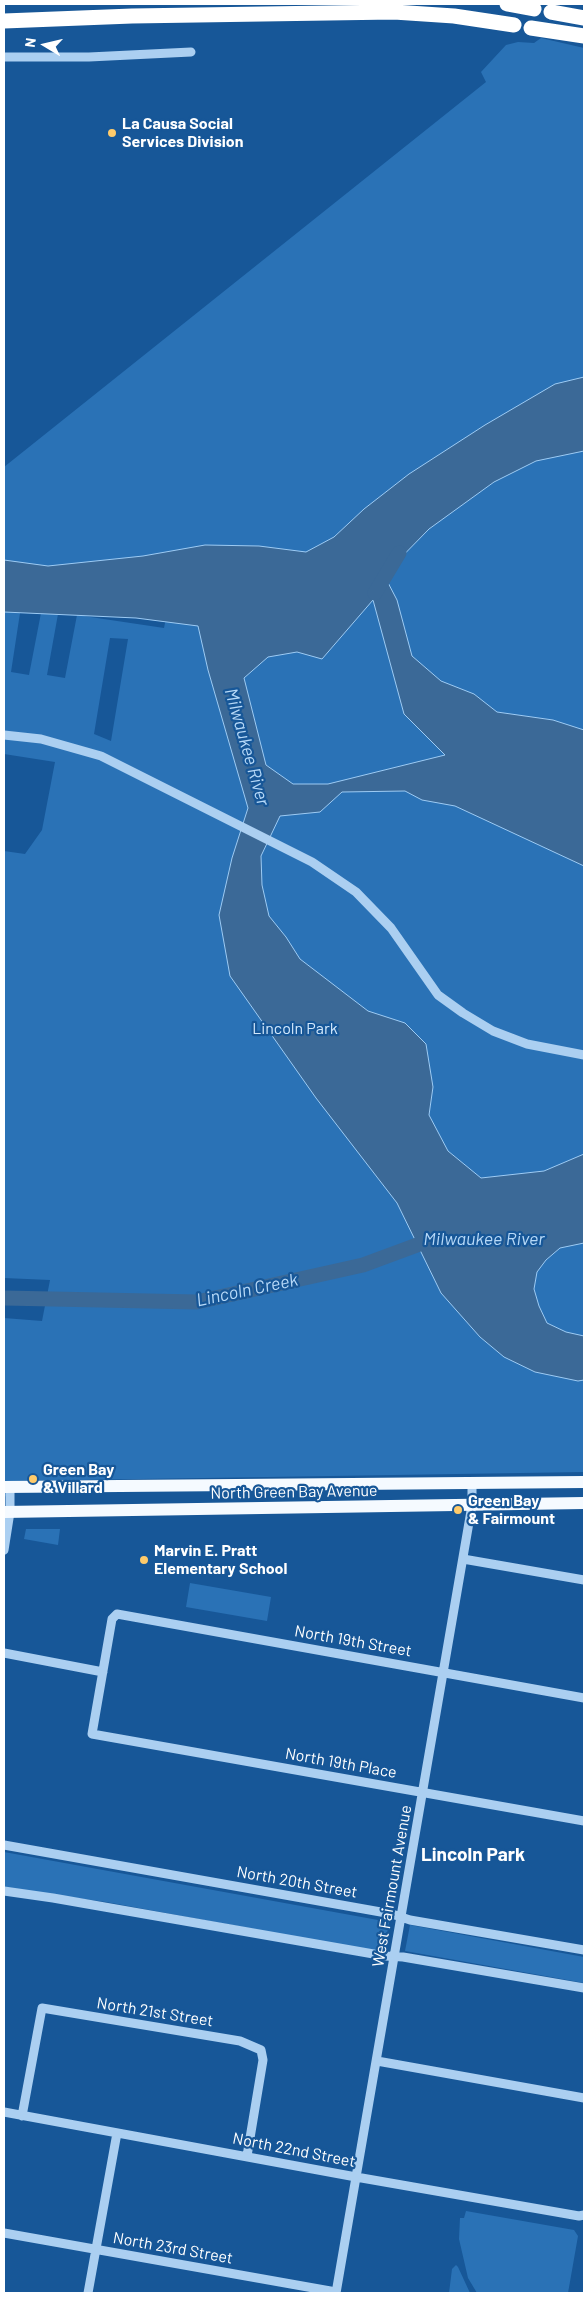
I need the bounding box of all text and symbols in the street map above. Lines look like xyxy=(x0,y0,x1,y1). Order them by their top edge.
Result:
north arrow xyxy=(20,20,70,70)
text: N xyxy=(21,37,39,49)
place label: La Causa Social Services Division xyxy=(122,114,243,152)
marker: La Causa Social Services Division xyxy=(106,127,118,139)
water label: Milwaukee River xyxy=(220,686,274,808)
park label: Lincoln Park xyxy=(252,1019,338,1039)
water label: Milwaukee River xyxy=(423,1228,545,1250)
water label: Lincoln Creek xyxy=(194,1269,300,1311)
place label: Green Bay & Villard xyxy=(43,1460,114,1498)
marker: Green Bay & Villard xyxy=(27,1473,39,1485)
street label: North Green Bay Avenue xyxy=(210,1481,378,1503)
place label: Green Bay & Fairmount xyxy=(468,1491,555,1529)
marker: Green Bay & Fairmount xyxy=(452,1504,464,1516)
place label: Marvin E. Pratt Elementary School xyxy=(154,1541,287,1579)
marker: Marvin E. Pratt Elementary School xyxy=(138,1554,150,1566)
street label: North 19th Street xyxy=(293,1621,413,1661)
street label: North 19th Place xyxy=(284,1744,398,1782)
street label: West Fairmount Avenue xyxy=(368,1804,416,1968)
district label: Lincoln Park xyxy=(421,1844,525,1866)
street label: North 20th Street xyxy=(235,1862,359,1902)
street label: North 21st Street xyxy=(95,1993,215,2031)
street label: North 22nd Street xyxy=(231,2129,357,2171)
street label: North 23rd Street xyxy=(112,2228,234,2268)

